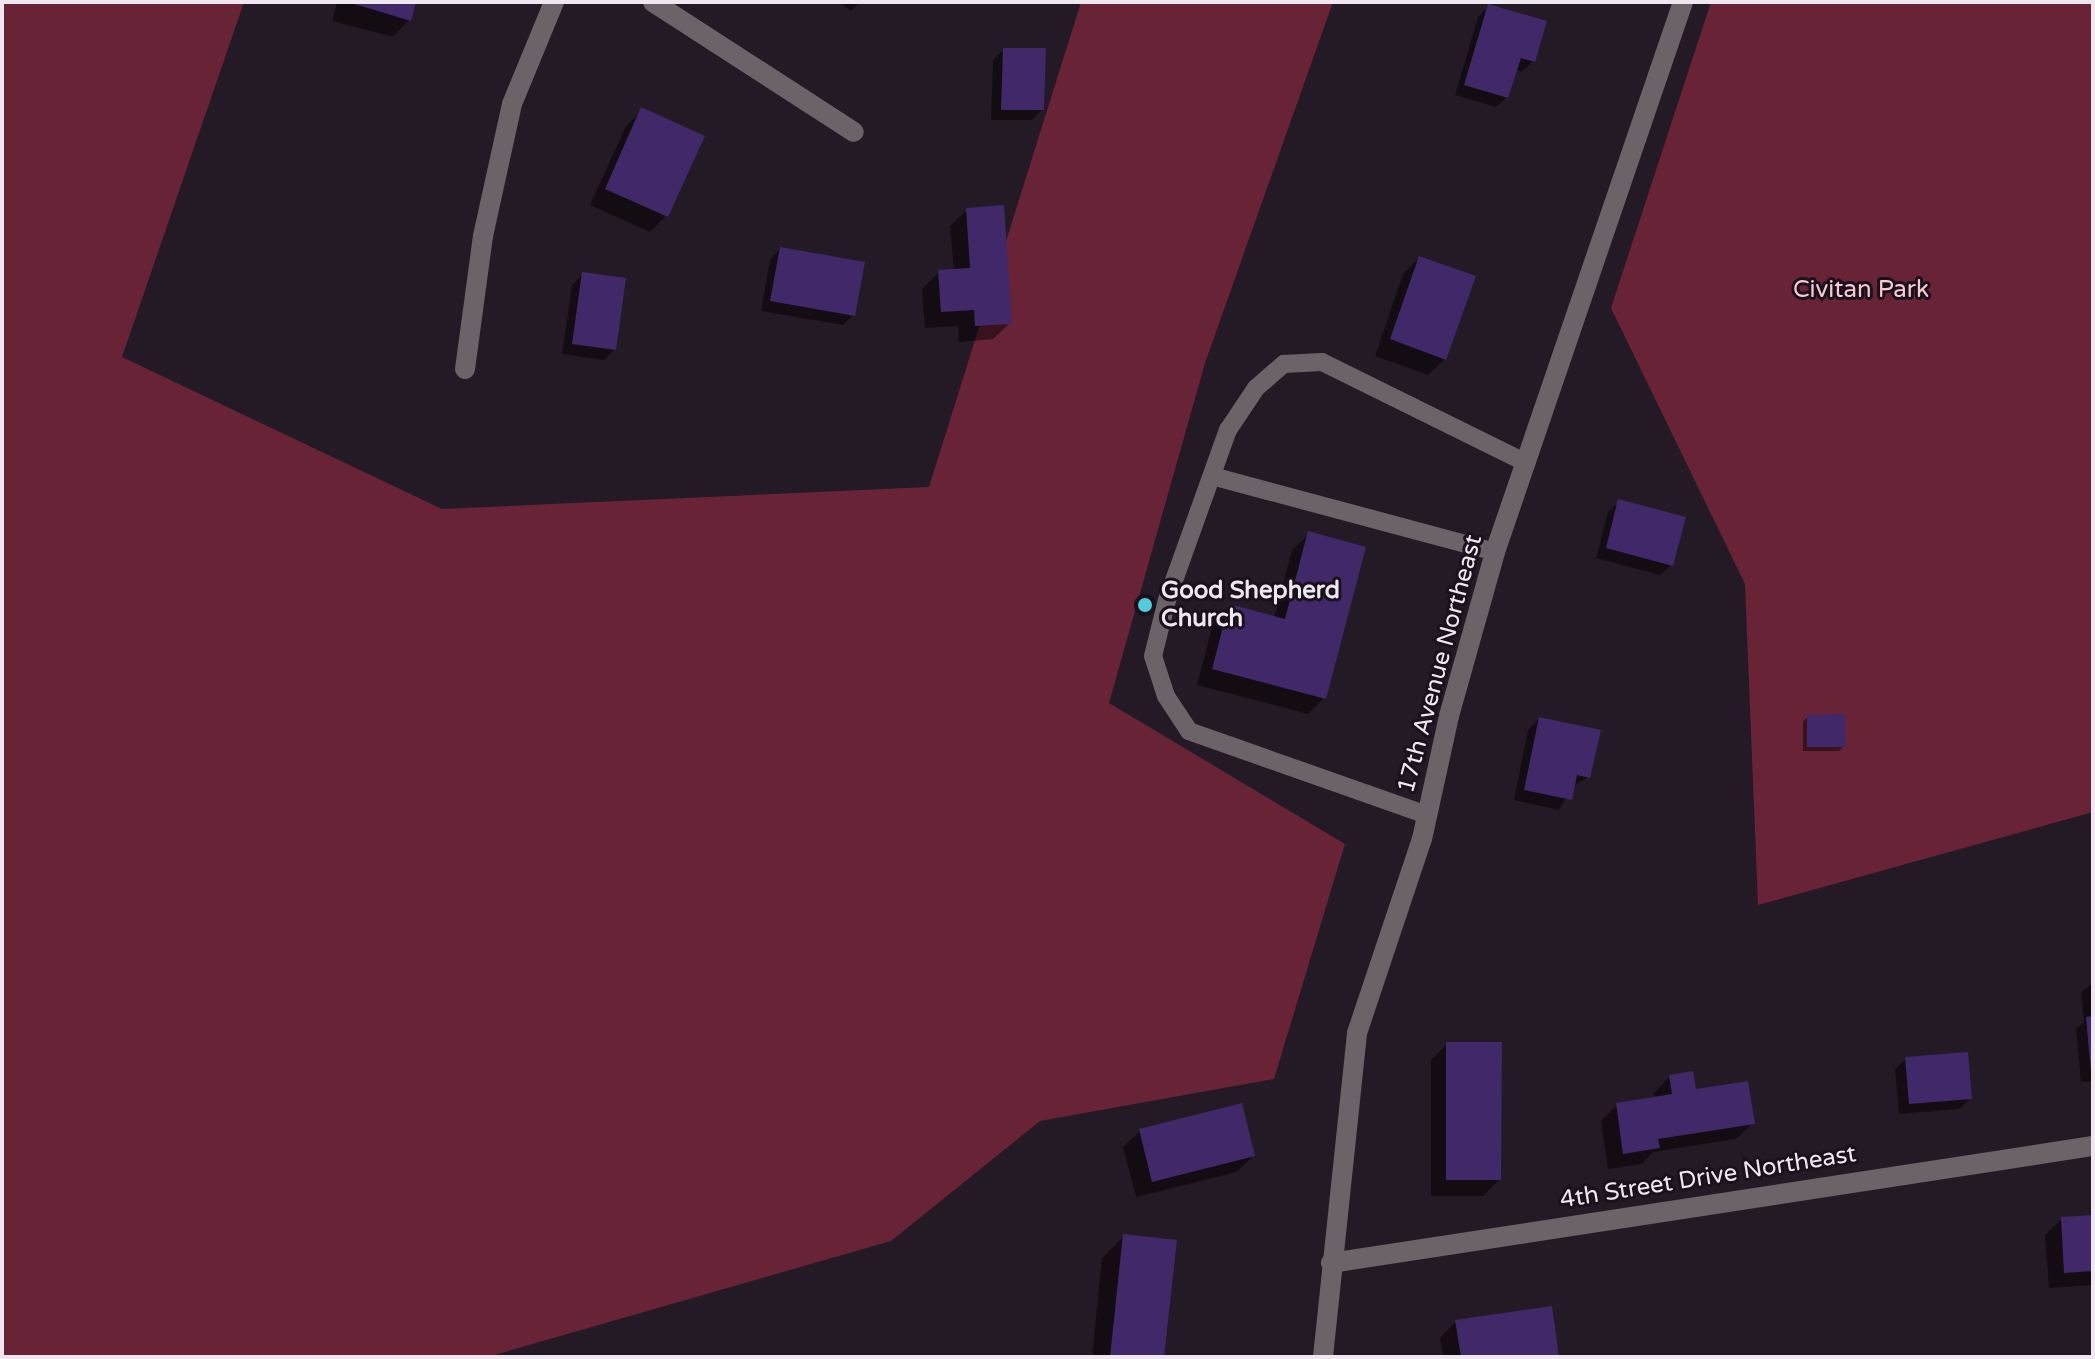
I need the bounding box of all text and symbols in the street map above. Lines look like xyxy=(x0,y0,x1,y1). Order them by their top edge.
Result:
park label: Civitan Park xyxy=(1793,276,1929,304)
street label: 17th Avenue Northeast xyxy=(1392,532,1488,796)
place label: Good Shepherd Church xyxy=(1161,577,1340,633)
marker: Good Shepherd Church xyxy=(1136,596,1154,614)
street label: 4th Street Drive Northeast xyxy=(1558,1139,1858,1215)

